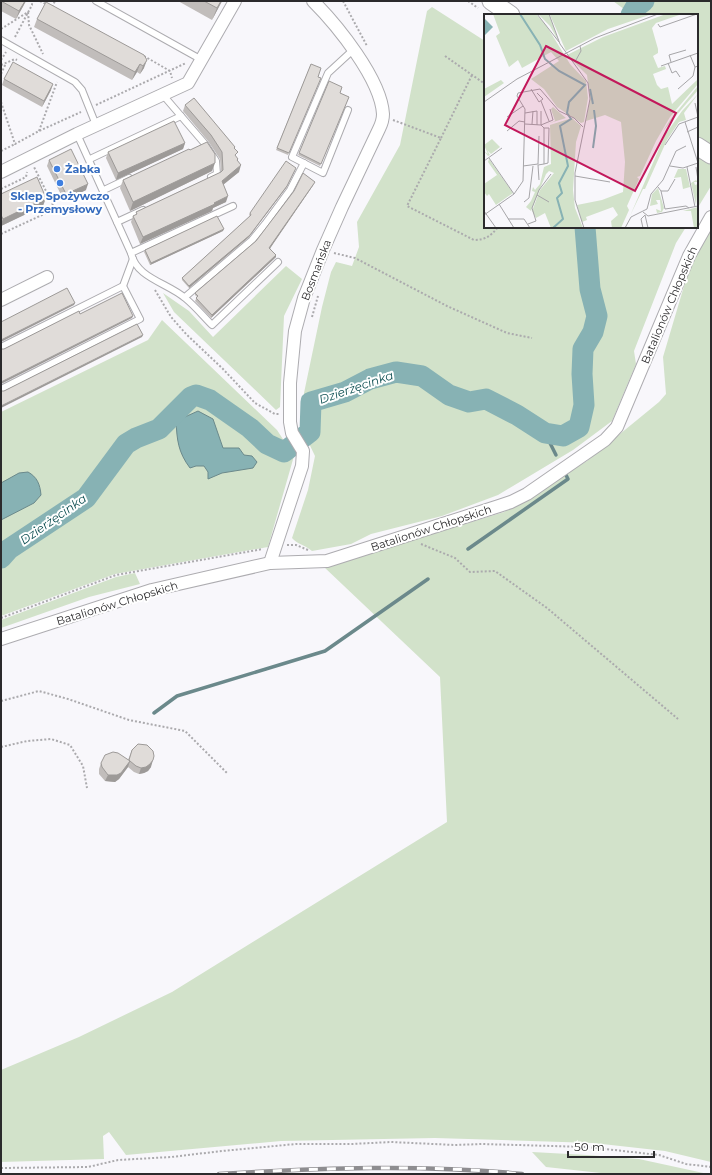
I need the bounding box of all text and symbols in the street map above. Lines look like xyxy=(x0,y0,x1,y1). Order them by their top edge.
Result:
inset map xyxy=(484,14,698,228)
place label: Żabka xyxy=(65,162,101,176)
marker: Żabka xyxy=(52,164,62,174)
marker: Sklep Spożywczo - Przemysłowy xyxy=(55,178,65,188)
place label: Sklep Spożywczo - Przemysłowy xyxy=(11,189,109,216)
street label: Bosmańska xyxy=(298,237,334,303)
street label: Batalionów Chłopskich xyxy=(638,244,700,366)
water label: Dzierżęcinka xyxy=(317,367,395,407)
water label: Dzierżęcinka xyxy=(17,491,89,547)
street label: Batalionów Chłopskich xyxy=(369,502,493,554)
street label: Batalionów Chłopskich xyxy=(55,578,179,628)
scale bar xyxy=(568,1133,654,1159)
text: 50 m xyxy=(574,1139,605,1154)

